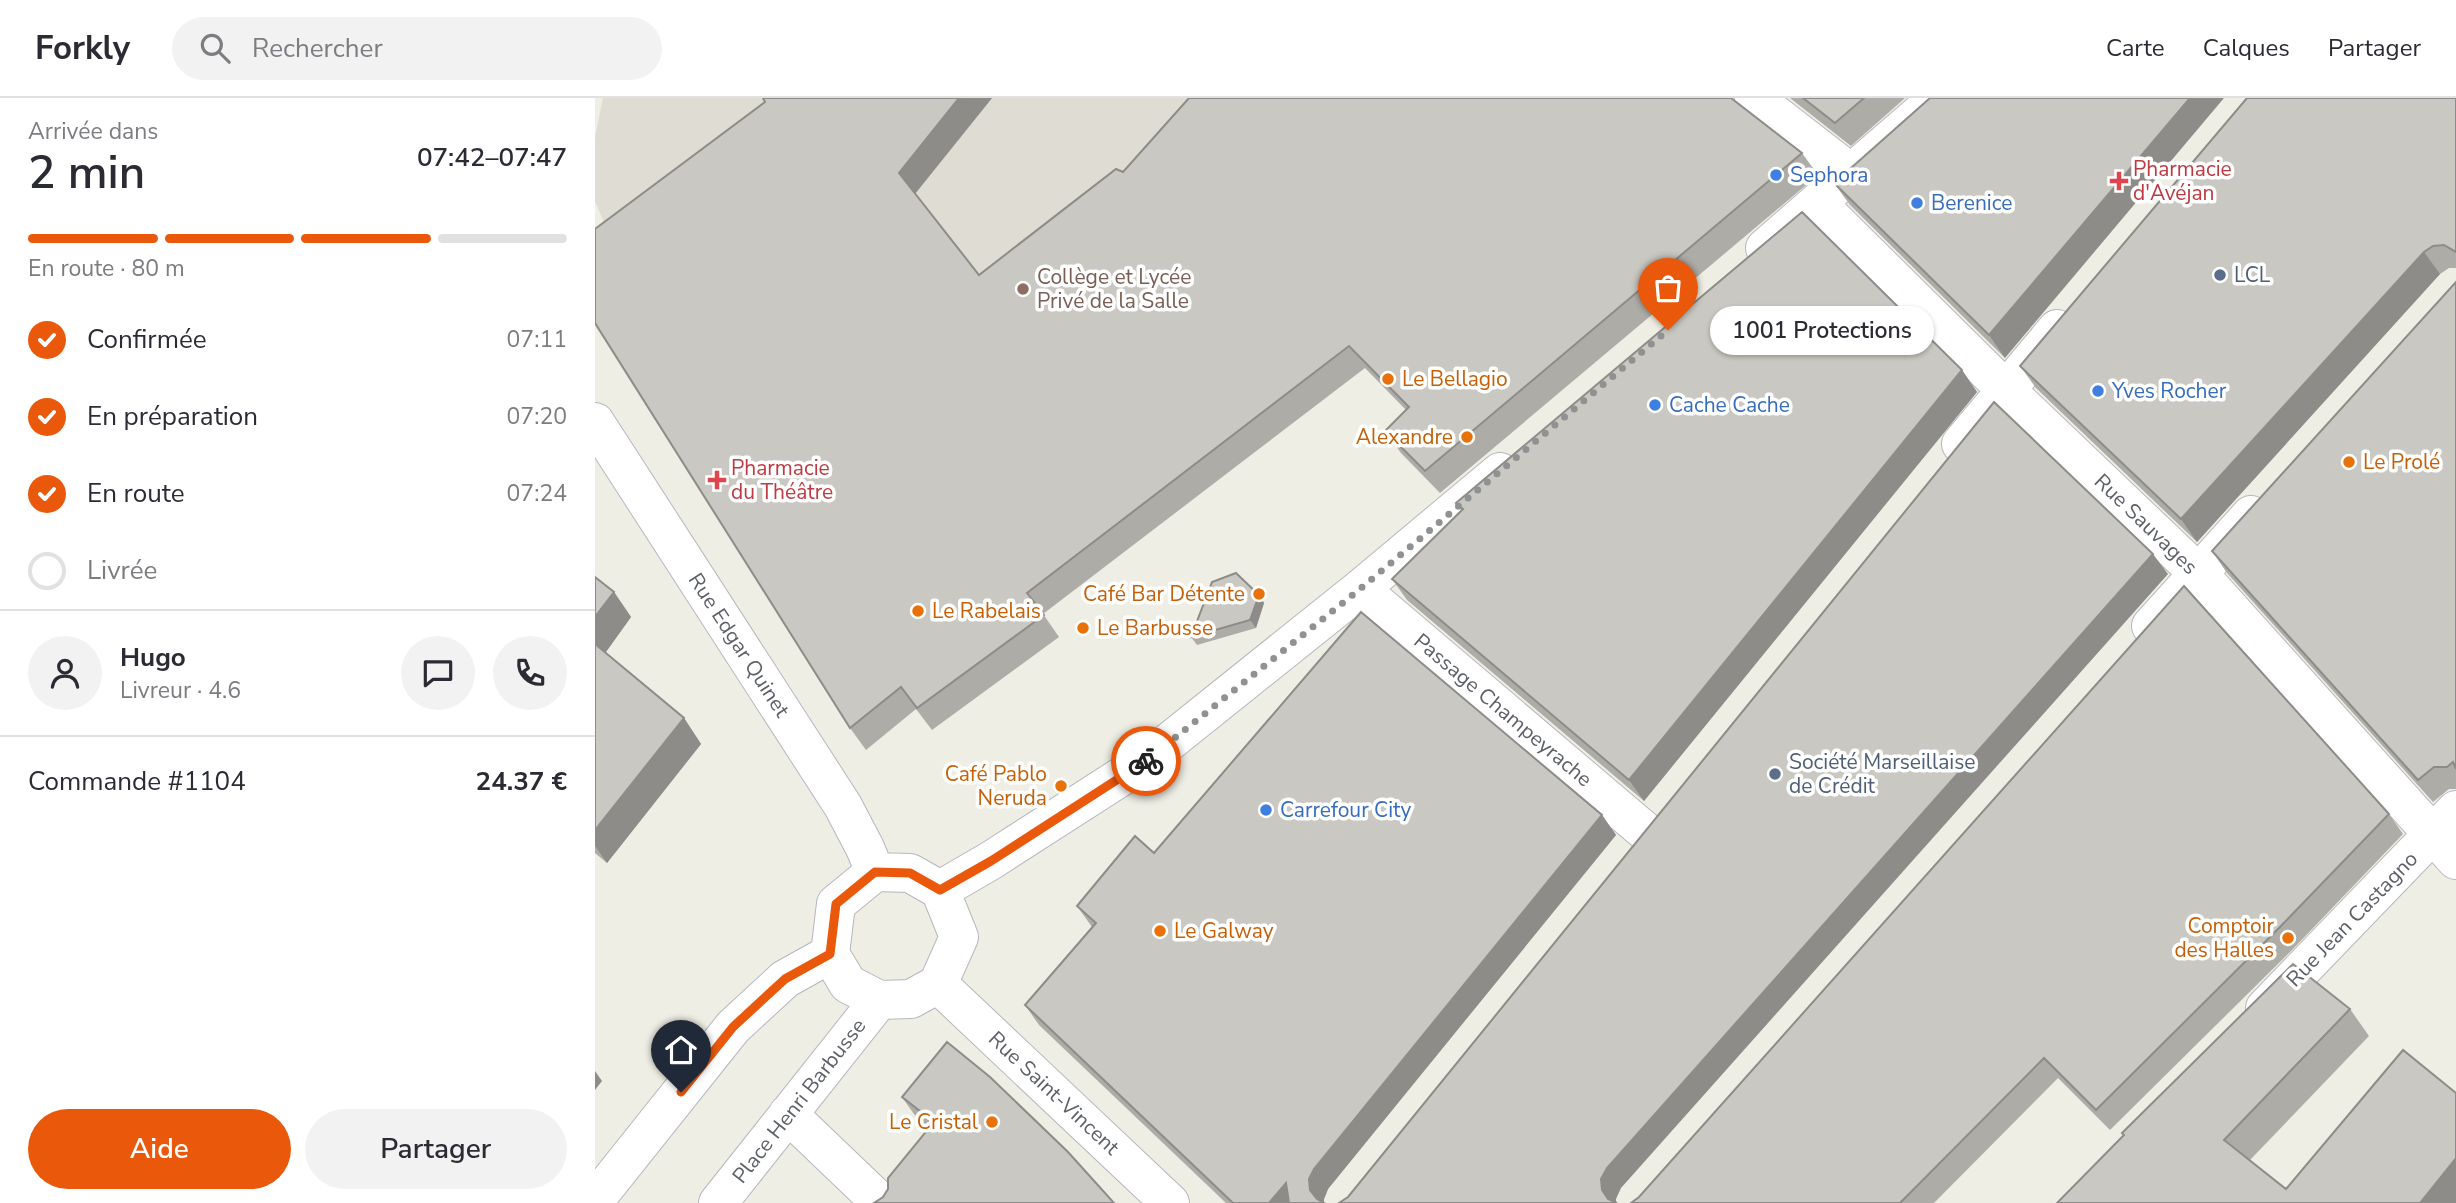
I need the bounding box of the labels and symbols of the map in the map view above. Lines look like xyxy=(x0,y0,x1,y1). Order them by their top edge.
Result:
place label: Pharmacie d'Avéjan xyxy=(2133,155,2232,207)
place label: Sephora xyxy=(1790,161,1868,189)
marker: Sephora xyxy=(1768,167,1784,183)
marker: Pharmacie d'Avéjan xyxy=(2111,173,2127,189)
place label: Berenice xyxy=(1931,189,2012,217)
marker: Berenice xyxy=(1909,195,1925,211)
pin xyxy=(1638,258,1698,330)
place label: LCL xyxy=(2234,261,2271,289)
place label: Collège et Lycée Privé de la Salle xyxy=(1037,263,1191,315)
marker: LCL xyxy=(2212,267,2228,283)
marker: Collège et Lycée Privé de la Salle xyxy=(1015,281,1031,297)
callout: 1001 Protections xyxy=(1710,306,1934,354)
place label: Le Bellagio xyxy=(1402,365,1508,393)
marker: Le Bellagio xyxy=(1380,371,1396,387)
place label: Yves Rocher xyxy=(2111,377,2227,405)
marker: Yves Rocher xyxy=(2090,383,2106,399)
place label: Cache Cache xyxy=(1669,391,1790,419)
marker: Cache Cache xyxy=(1647,397,1663,413)
place label: Alexandre xyxy=(1356,423,1453,451)
marker: Alexandre xyxy=(1459,429,1475,445)
place label: Le Prolé xyxy=(2363,448,2440,476)
place label: Pharmacie du Théâtre xyxy=(731,454,833,506)
marker: Le Prolé xyxy=(2341,454,2357,470)
street label: Rue Sauvages xyxy=(2088,468,2204,580)
marker: Pharmacie du Théâtre xyxy=(709,472,725,488)
street label: Rue Edgar Quinet xyxy=(682,568,796,723)
place label: Café Bar Détente xyxy=(1083,580,1245,608)
marker: Café Bar Détente xyxy=(1251,586,1267,602)
place label: Le Rabelais xyxy=(932,597,1041,625)
marker: Le Rabelais xyxy=(910,603,926,619)
place label: Le Barbusse xyxy=(1097,614,1213,642)
marker: Le Barbusse xyxy=(1075,620,1091,636)
street label: Passage Champeyrache xyxy=(1408,627,1598,793)
courier xyxy=(1111,726,1181,796)
place label: Société Marseillaise de Crédit xyxy=(1789,748,1976,800)
place label: Café Pablo Neruda xyxy=(945,760,1047,812)
marker: Société Marseillaise de Crédit xyxy=(1767,766,1783,782)
marker: Café Pablo Neruda xyxy=(1053,778,1069,794)
place label: Carrefour City xyxy=(1280,796,1412,824)
marker: Carrefour City xyxy=(1258,802,1274,818)
street label: Rue Jean Castagno xyxy=(2280,845,2424,993)
place label: Comptoir des Halles xyxy=(2174,912,2274,964)
place label: Le Galway xyxy=(1174,917,1274,945)
marker: Le Galway xyxy=(1152,923,1168,939)
marker: Comptoir des Halles xyxy=(2280,930,2296,946)
street label: Place Henri Barbusse xyxy=(726,1013,872,1189)
pin xyxy=(651,1020,711,1092)
street label: Rue Saint-Vincent xyxy=(982,1025,1126,1161)
place label: Le Cristal xyxy=(889,1108,979,1136)
marker: Le Cristal xyxy=(984,1114,1000,1130)

